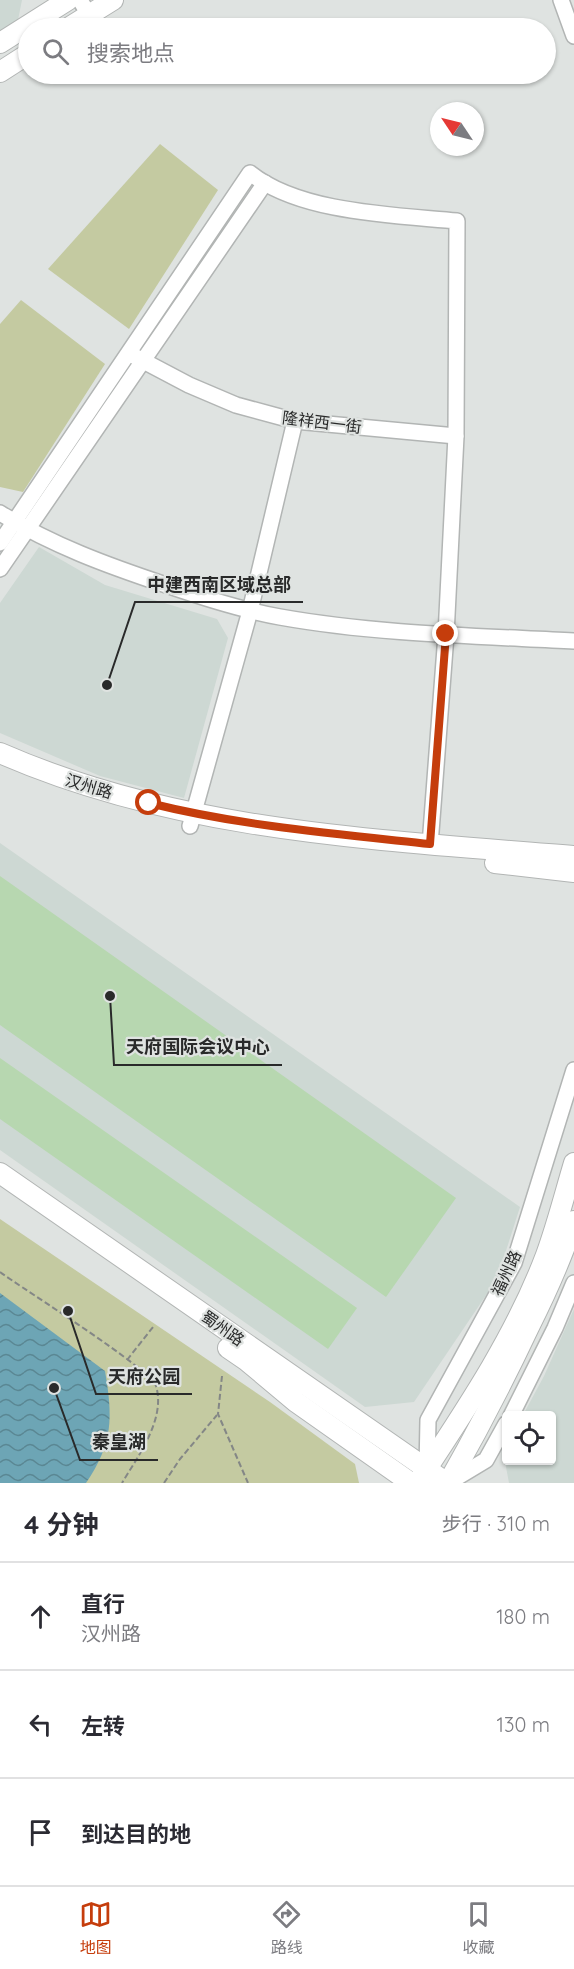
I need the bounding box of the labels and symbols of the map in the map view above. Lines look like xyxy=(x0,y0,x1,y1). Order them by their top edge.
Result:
north arrow xyxy=(430,102,484,156)
street label: 隆祥西一街 xyxy=(281,407,363,437)
callout: 中建西南区域总部 xyxy=(135,566,303,602)
text: 中建西南区域总部 xyxy=(147,573,291,596)
route end xyxy=(432,620,458,646)
street label: 汉州路 xyxy=(63,769,115,803)
route start xyxy=(135,789,161,815)
callout: 天府国际会议中心 xyxy=(114,1029,282,1065)
text: 天府国际会议中心 xyxy=(126,1035,270,1058)
street label: 福州路 xyxy=(487,1247,525,1299)
street label: 蜀州路 xyxy=(198,1306,248,1350)
callout: 天府公园 xyxy=(96,1358,192,1394)
text: 天府公园 xyxy=(108,1365,180,1388)
callout: 秦皇湖 xyxy=(80,1424,158,1460)
text: 秦皇湖 xyxy=(92,1430,146,1453)

